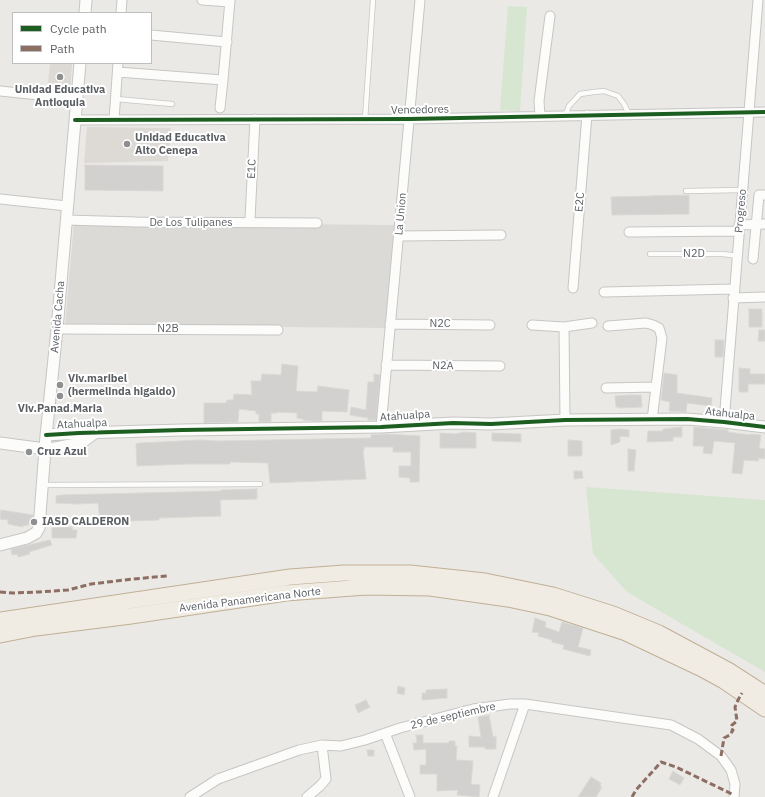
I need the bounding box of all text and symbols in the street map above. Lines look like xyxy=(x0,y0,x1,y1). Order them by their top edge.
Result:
legend xyxy=(12,12,152,64)
text: Cycle path xyxy=(50,21,107,36)
text: Path xyxy=(50,41,75,56)
marker: Unidad Educativa Antioquia xyxy=(55,72,65,82)
place label: Unidad Educativa Antioquia xyxy=(15,83,105,109)
street label: Vencedores xyxy=(391,103,449,117)
place label: Unidad Educativa Alto Cenepa xyxy=(135,131,226,157)
marker: Unidad Educativa Alto Cenepa xyxy=(122,139,132,149)
street label: E1C xyxy=(245,159,259,179)
street label: Progreso xyxy=(733,188,749,234)
street label: La Union xyxy=(393,192,409,236)
street label: E2C xyxy=(573,192,587,212)
street label: De Los Tulipanes xyxy=(149,216,233,230)
street label: N2D xyxy=(683,247,705,261)
street label: Avenida Cacha xyxy=(48,280,68,354)
street label: N2C xyxy=(429,317,451,331)
street label: N2B xyxy=(157,322,179,336)
street label: N2A xyxy=(432,359,454,373)
place label: Viv.maribel (hermelinda higaldo) xyxy=(68,372,175,398)
marker: Viv.maribel (hermelinda higaldo) xyxy=(55,380,65,390)
marker: Viv.Panad.Maria xyxy=(55,391,65,401)
place label: Viv.Panad.Maria xyxy=(18,402,102,416)
street label: Atahualpa xyxy=(704,405,756,423)
street label: Atahualpa xyxy=(379,408,431,424)
street label: Atahualpa xyxy=(57,416,107,432)
place label: Cruz Azul xyxy=(37,445,87,459)
marker: Cruz Azul xyxy=(24,447,34,457)
place label: IASD CALDERON xyxy=(42,515,129,529)
marker: IASD CALDERON xyxy=(29,517,39,527)
street label: Avenida Panamericana Norte xyxy=(178,585,322,615)
street label: 29 de septiembre xyxy=(409,700,497,732)

